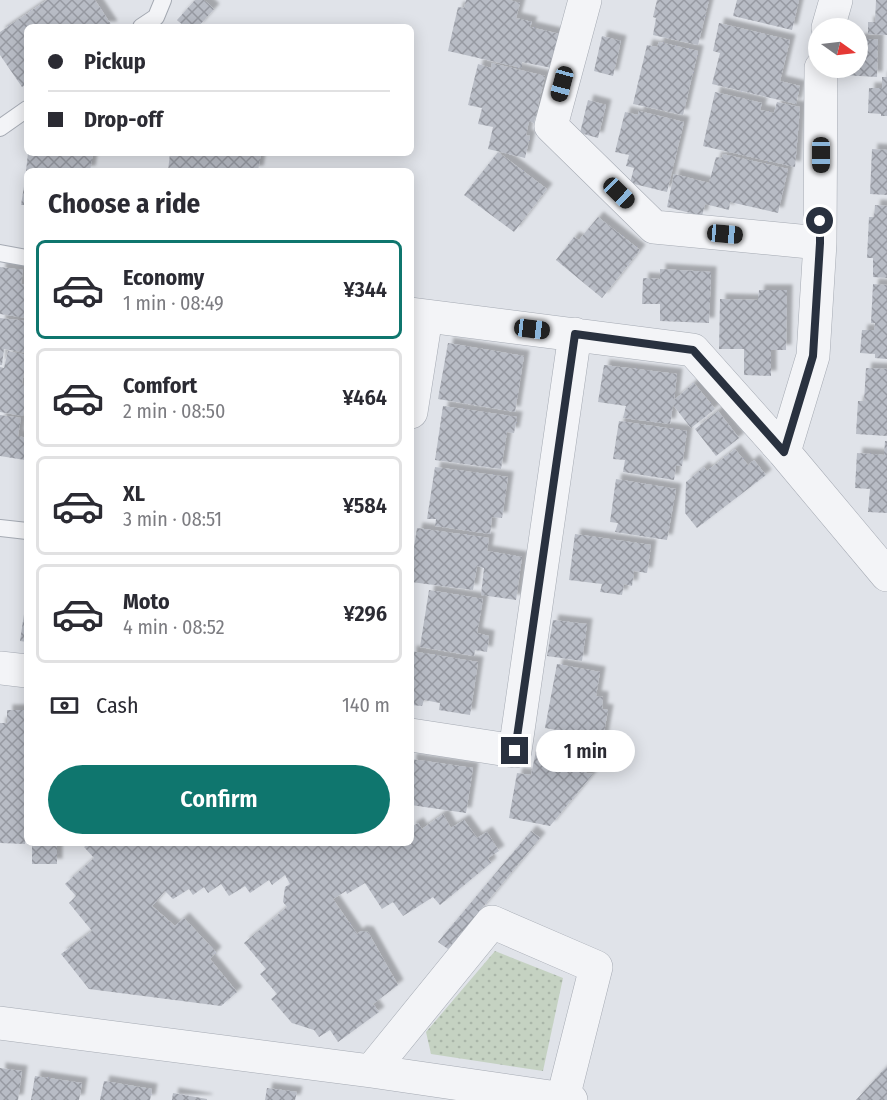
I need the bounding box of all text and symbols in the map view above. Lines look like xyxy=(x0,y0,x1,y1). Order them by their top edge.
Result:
north arrow xyxy=(808,18,868,78)
map controls xyxy=(808,18,868,78)
text: Pickup xyxy=(84,48,146,75)
car xyxy=(549,64,575,104)
text: Drop-off xyxy=(84,106,163,133)
car xyxy=(812,137,830,173)
car xyxy=(600,174,638,212)
text: Choose a ride xyxy=(48,188,200,220)
route start xyxy=(806,207,833,234)
car xyxy=(706,223,744,245)
icon: car xyxy=(51,263,105,317)
text: Economy xyxy=(123,264,204,291)
text: ¥344 xyxy=(343,276,387,303)
text: 1 min · 08:49 xyxy=(123,291,224,315)
car xyxy=(513,318,551,340)
icon: car xyxy=(51,371,105,425)
text: Comfort xyxy=(123,372,197,399)
text: ¥464 xyxy=(343,384,387,411)
text: 2 min · 08:50 xyxy=(123,399,225,423)
icon: car xyxy=(51,479,105,533)
text: XL xyxy=(123,480,145,507)
text: ¥584 xyxy=(343,492,387,519)
text: 3 min · 08:51 xyxy=(123,507,222,531)
icon: car xyxy=(51,587,105,641)
text: Moto xyxy=(123,588,170,615)
text: ¥296 xyxy=(344,600,387,627)
text: 4 min · 08:52 xyxy=(123,615,225,639)
icon: cash xyxy=(48,689,81,722)
text: Cash xyxy=(96,692,139,719)
text: 140 m xyxy=(342,693,390,717)
callout: 1 min xyxy=(536,730,635,772)
route end xyxy=(501,737,528,764)
text: 1 min xyxy=(564,739,607,763)
button: Confirm xyxy=(48,765,390,834)

